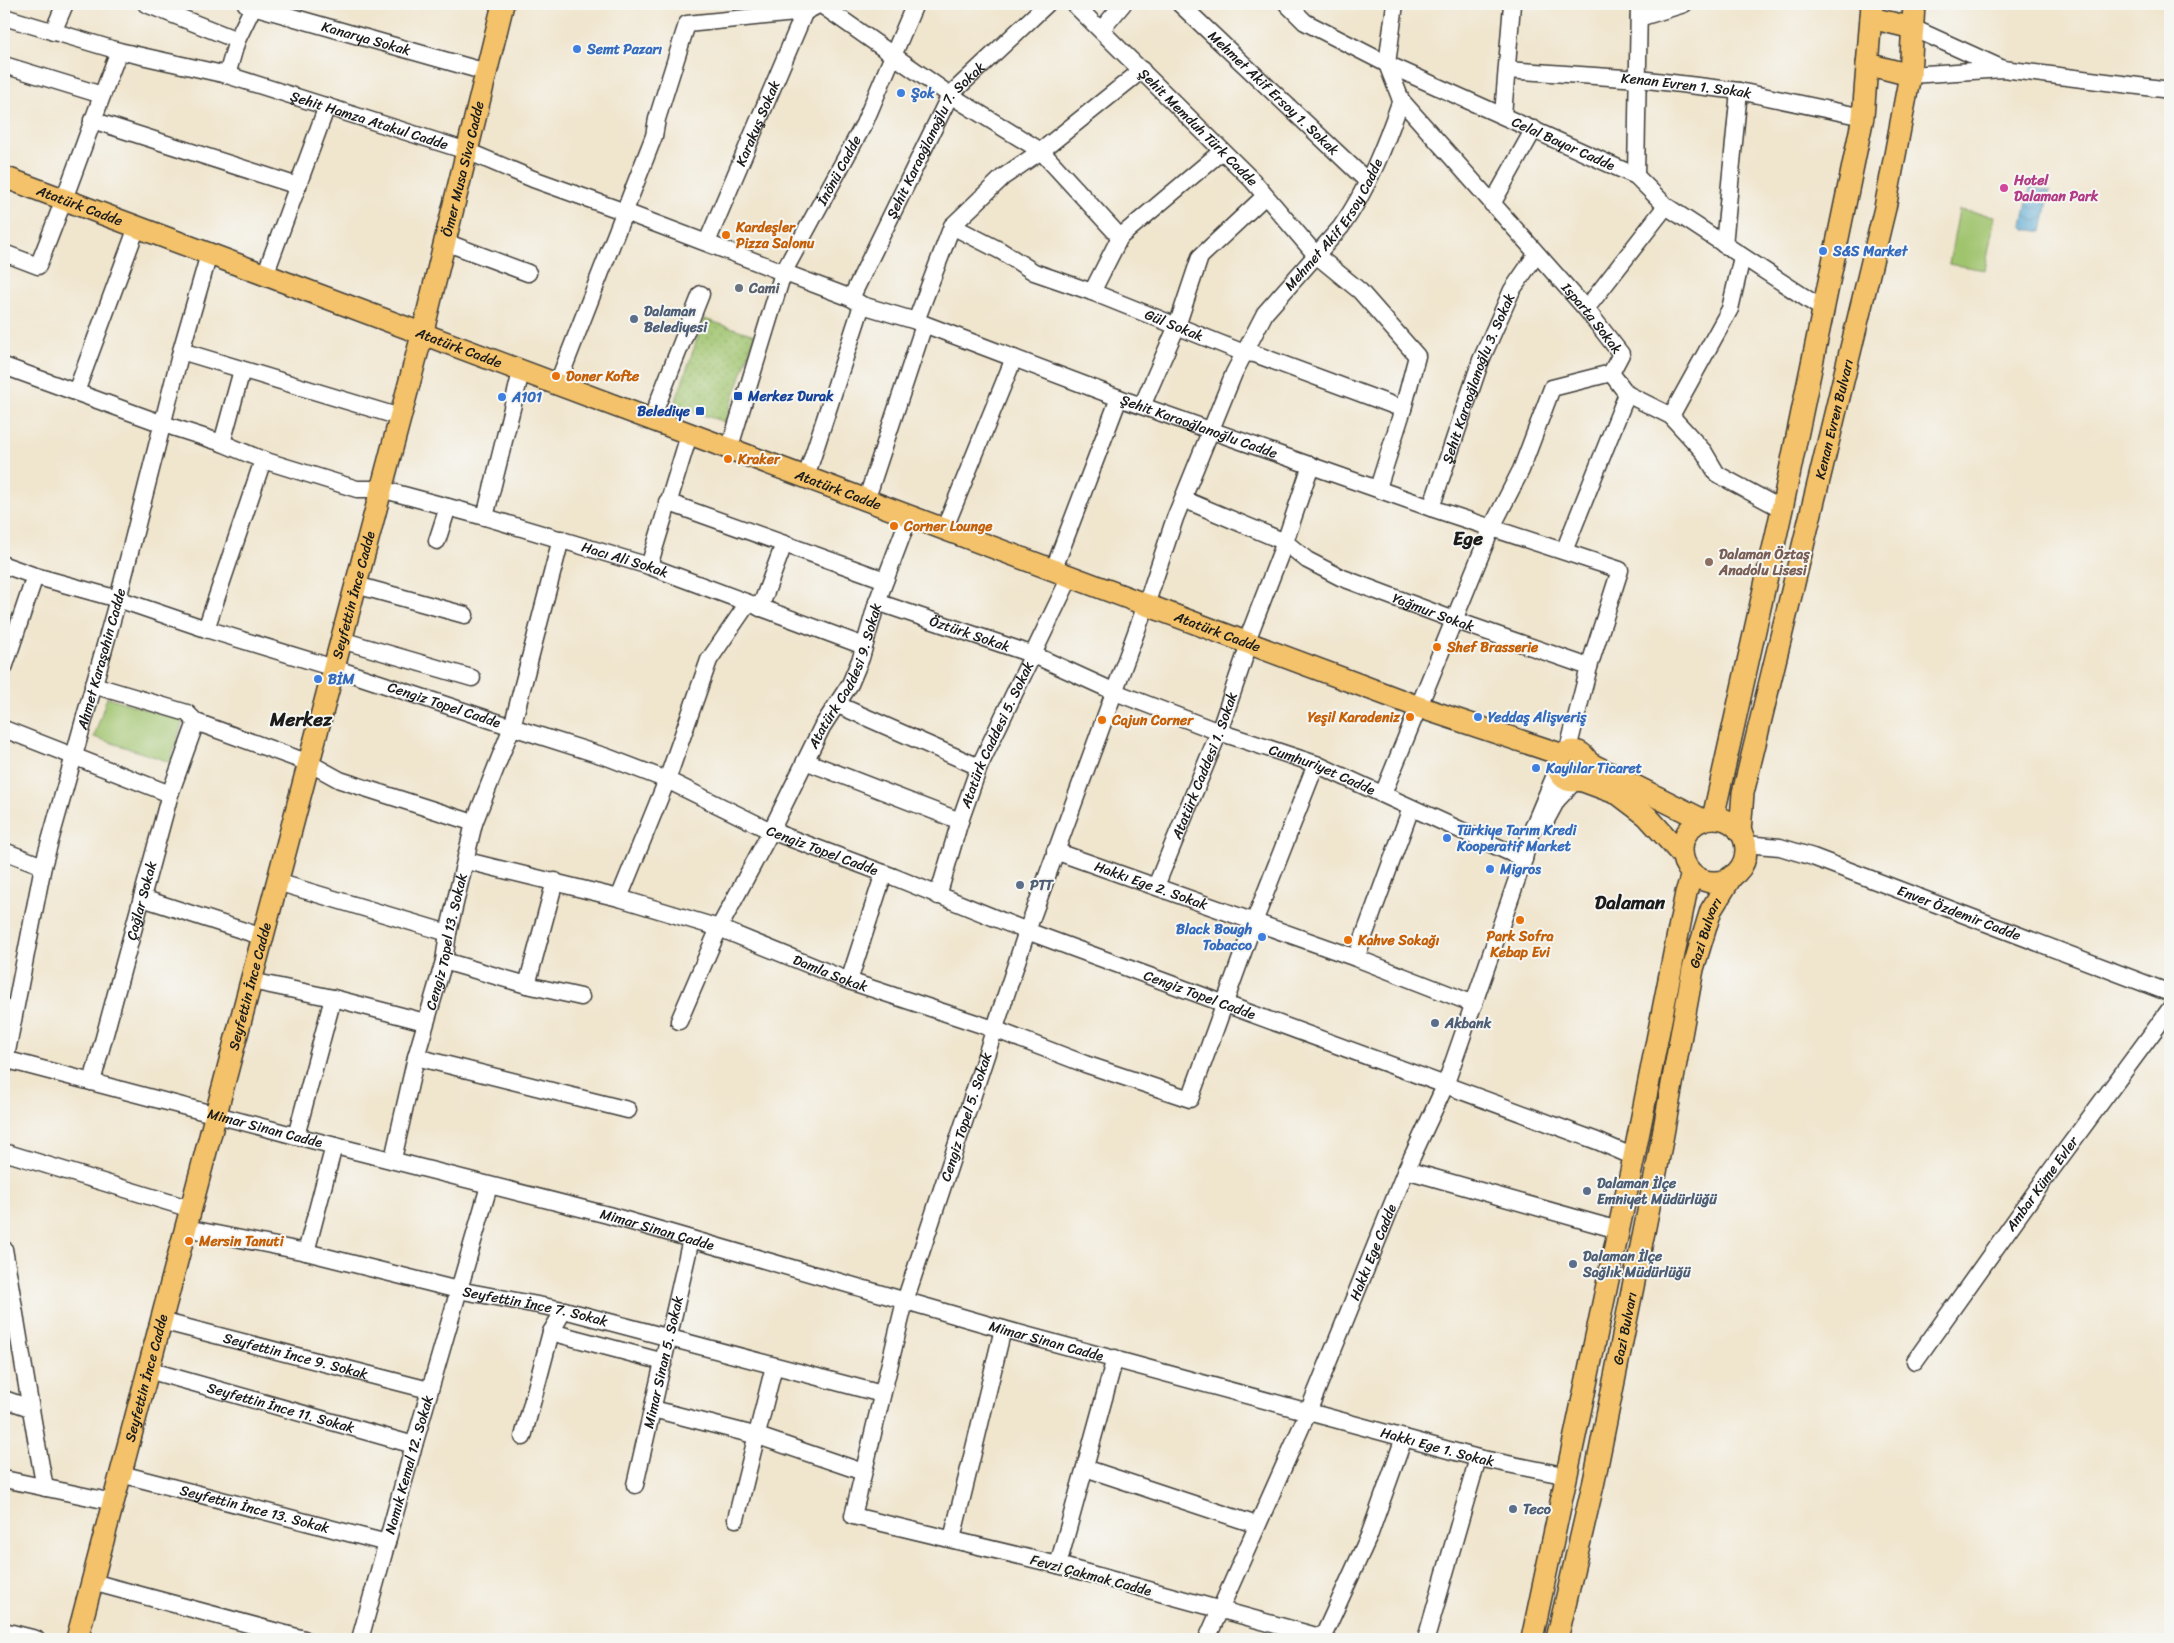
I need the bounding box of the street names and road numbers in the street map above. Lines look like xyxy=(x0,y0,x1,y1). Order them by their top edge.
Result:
street label: Kanarya Sokak xyxy=(319,14,414,63)
street label: Mehmet Akif Ersoy 1. Sokak xyxy=(1202,24,1345,162)
street label: Şehit Karaoğlanoğlu 7. Sokak xyxy=(879,55,992,223)
street label: Şehit Memduh Türk Cadde xyxy=(1132,62,1264,192)
street label: Kenan Evren 1. Sokak xyxy=(1620,66,1754,106)
street label: Karakuş Sokak xyxy=(729,76,787,170)
street label: Şehit Hamza Atakul Cadde xyxy=(287,84,452,157)
street label: Ömer Musa Siva Cadde xyxy=(434,98,492,239)
street label: Celal Bayar Cadde xyxy=(1507,110,1619,178)
street label: İnönü Cadde xyxy=(810,131,869,211)
street label: Mehmet Akif Ersoy Cadde xyxy=(1278,154,1390,297)
street label: Atatürk Cadde xyxy=(32,178,126,233)
street label: Isparta Sokak xyxy=(1554,276,1629,360)
street label: Şehit Karaoğlanoğlu 3. Sokak xyxy=(1435,289,1522,467)
street label: Gül Sokak xyxy=(1141,302,1207,349)
street label: Atatürk Cadde xyxy=(411,320,506,376)
street label: Kenan Evren Bulvarı xyxy=(1808,356,1861,482)
street label: Şehit Karaoğlanoğlu Cadde xyxy=(1117,387,1281,466)
street label: Atatürk Cadde xyxy=(790,462,885,518)
street label: Seyfettin İnce Cadde xyxy=(325,528,383,662)
street label: Hacı Ali Sokak xyxy=(578,535,672,585)
street label: Ahmet Karaşahin Cadde xyxy=(70,586,133,733)
street label: Yağmur Sokak xyxy=(1389,586,1478,639)
street label: Atatürk Caddesi 9. Sokak xyxy=(801,600,889,754)
street label: Atatürk Cadde xyxy=(1170,604,1264,660)
street label: Öztürk Sokak xyxy=(926,609,1013,659)
street label: Atatürk Caddesi 5. Sokak xyxy=(953,657,1041,813)
street label: Cengiz Topel Cadde xyxy=(384,675,504,736)
street label: Atatürk Caddesi 1. Sokak xyxy=(1164,688,1245,844)
street label: Cumhuriyet Cadde xyxy=(1266,737,1380,803)
street label: Cengiz Topel Cadde xyxy=(763,818,882,883)
street label: Hakkı Ege 2. Sokak xyxy=(1091,854,1212,918)
street label: Çağlar Sokak xyxy=(119,858,164,943)
street label: Cengiz Topel 13. Sokak xyxy=(418,870,475,1013)
street label: Enver Özdemir Cadde xyxy=(1894,878,2024,948)
street label: Gazi Bulvarı xyxy=(1682,892,1729,971)
street label: Seyfettin İnce Cadde xyxy=(221,920,279,1053)
street label: Damla Sokak xyxy=(789,947,871,999)
street label: Cengiz Topel Cadde xyxy=(1140,963,1259,1027)
street label: Cengiz Topel 5. Sokak xyxy=(933,1048,999,1185)
street label: Mimar Sinan Cadde xyxy=(205,1101,325,1155)
street label: Ambar Küme Evler xyxy=(1999,1130,2086,1238)
street label: Hakkı Ege Cadde xyxy=(1342,1200,1404,1304)
street label: Mimar Sinan Cadde xyxy=(597,1201,717,1258)
street label: Seyfettin İnce 7. Sokak xyxy=(460,1279,611,1334)
street label: Gazi Bulvarı xyxy=(1606,1290,1645,1367)
street label: Mimar Sinan 5. Sokak xyxy=(636,1293,691,1431)
street label: Seyfettin İnce Cadde xyxy=(118,1311,176,1445)
street label: Mimar Sinan Cadde xyxy=(986,1314,1107,1369)
street label: Seyfettin İnce 9. Sokak xyxy=(220,1326,371,1387)
street label: Seyfettin İnce 11. Sokak xyxy=(204,1375,358,1441)
street label: Namık Kemal 12. Sokak xyxy=(378,1392,441,1537)
street label: Hakkı Ege 1. Sokak xyxy=(1378,1420,1497,1474)
street label: Seyfettin İnce 13. Sokak xyxy=(177,1478,332,1541)
street label: Fevzi Çakmak Cadde xyxy=(1027,1547,1155,1604)

